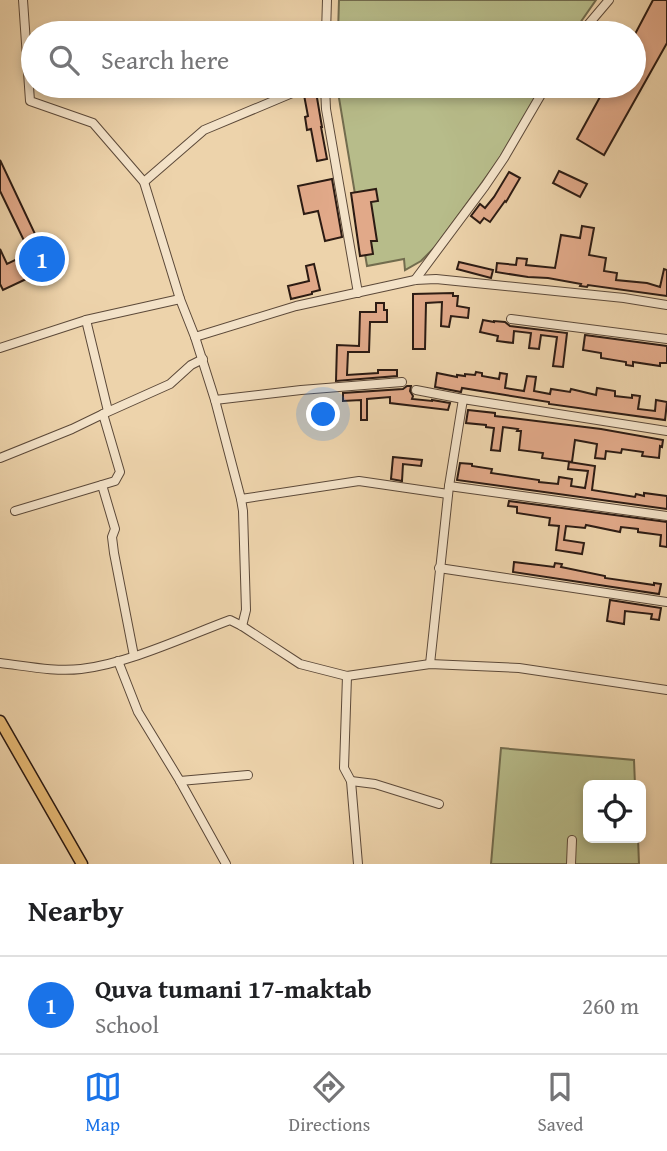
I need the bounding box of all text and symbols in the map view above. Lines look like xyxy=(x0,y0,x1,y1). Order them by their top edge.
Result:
search box xyxy=(21,21,646,98)
text: Search here xyxy=(101,40,229,79)
icon: search xyxy=(45,41,83,79)
pin: 1 xyxy=(19,233,65,285)
your location xyxy=(306,397,340,431)
map controls xyxy=(583,780,646,843)
button: locate xyxy=(583,780,646,843)
text: Nearby xyxy=(28,888,124,932)
text: Quva tumani 17-maktab xyxy=(95,969,372,1008)
text: 1 xyxy=(45,989,57,1022)
text: 260 m xyxy=(582,989,639,1022)
text: School xyxy=(95,1008,159,1041)
tab: Map xyxy=(84,1068,122,1138)
tab: Directions xyxy=(289,1068,370,1138)
tab: Saved xyxy=(537,1068,583,1138)

